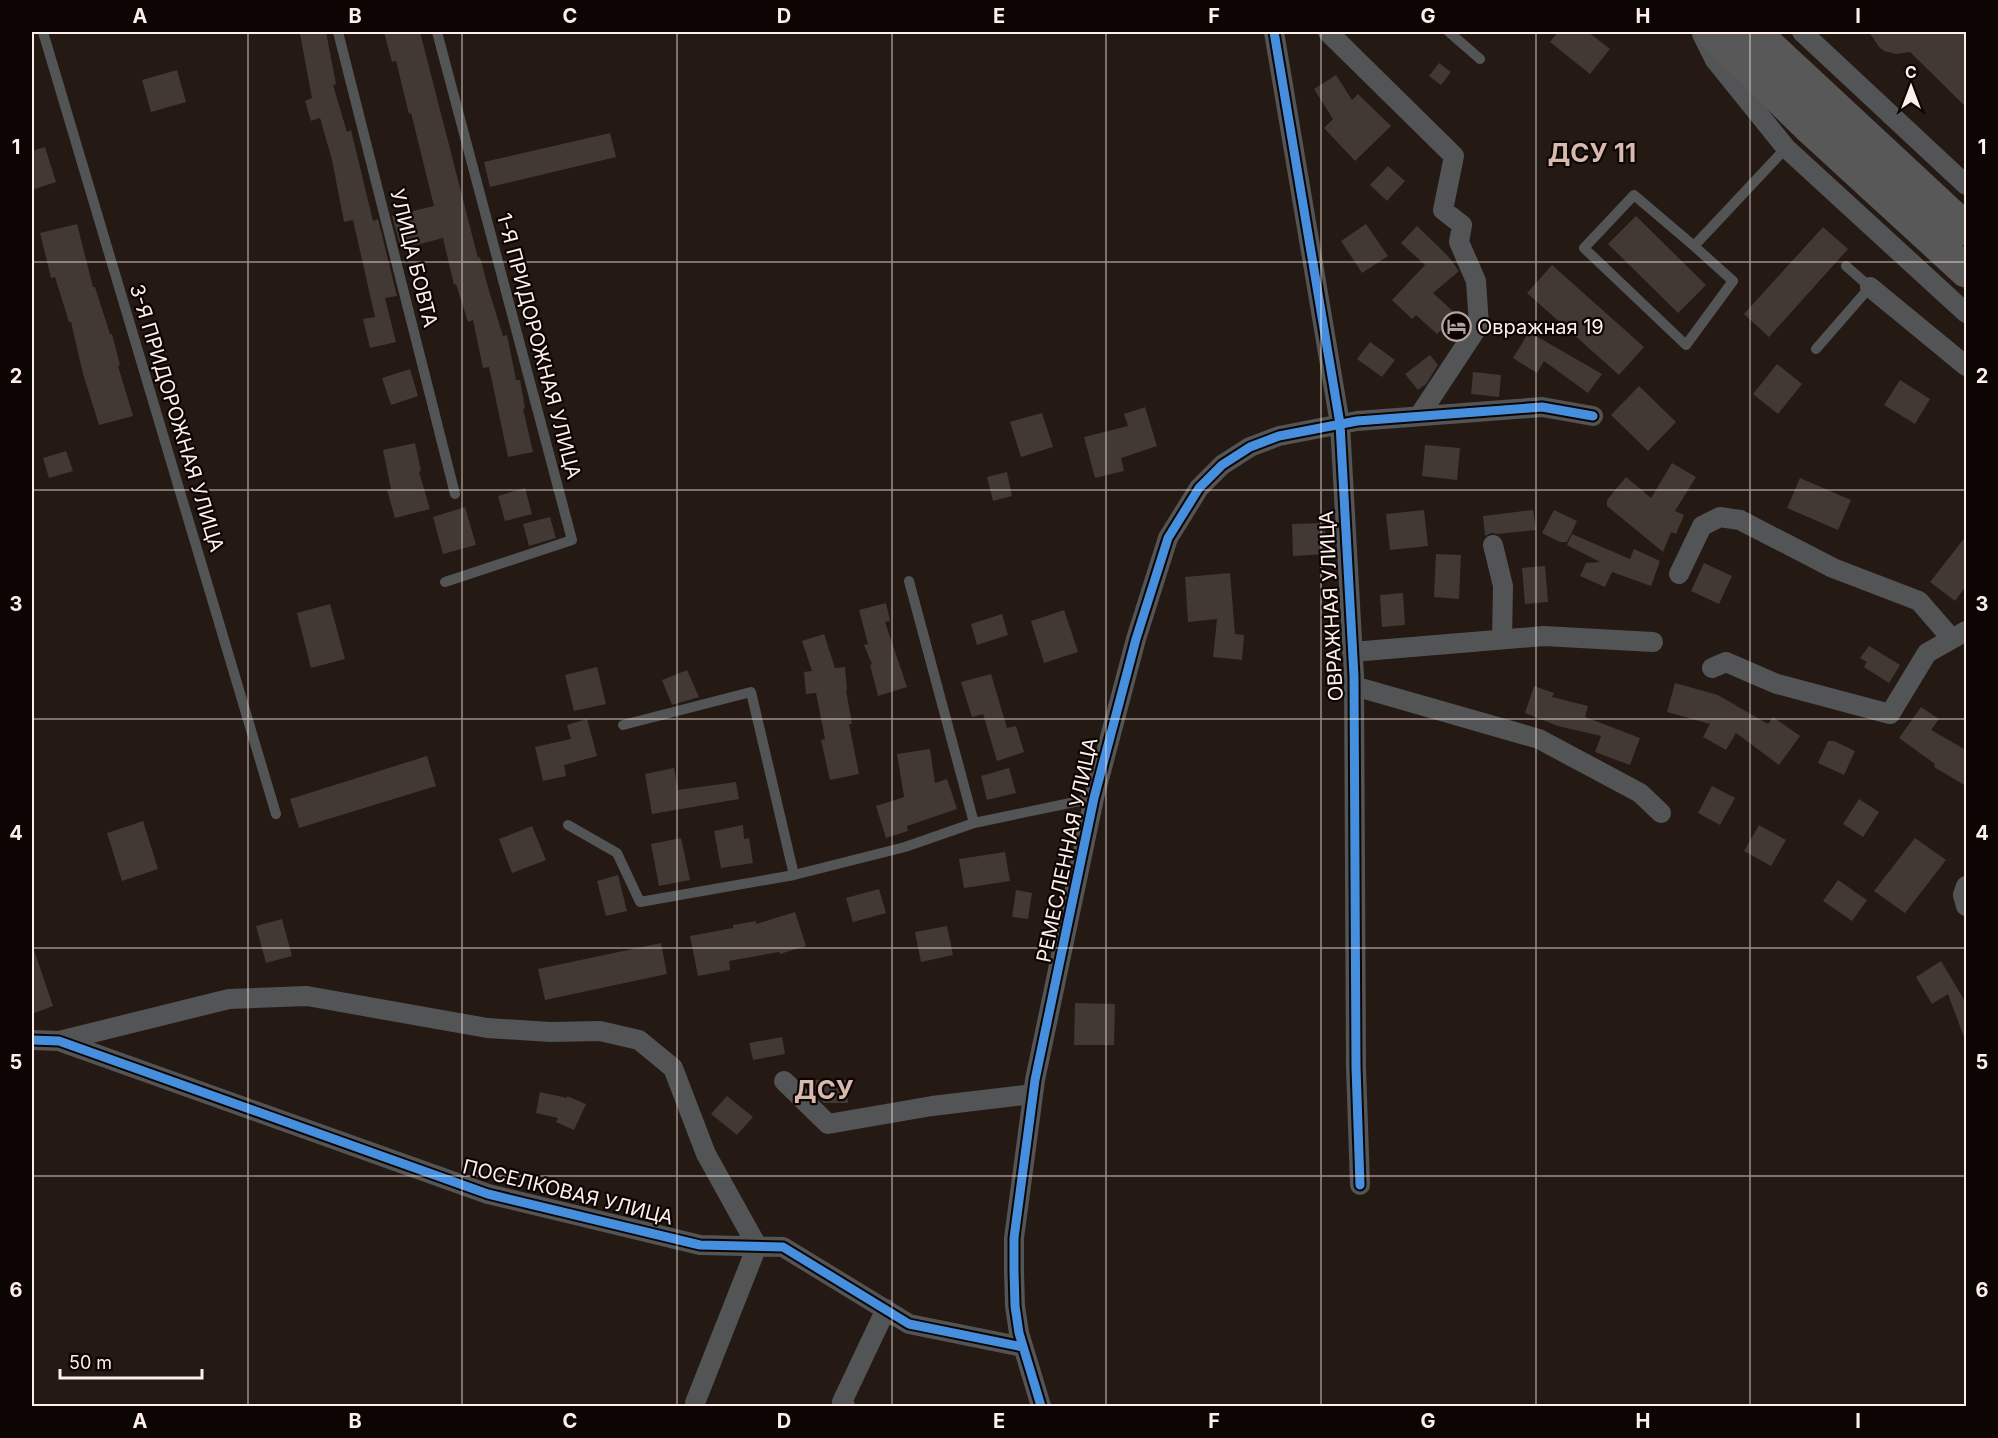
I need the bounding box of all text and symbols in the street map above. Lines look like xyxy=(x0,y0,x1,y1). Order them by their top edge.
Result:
text: A xyxy=(133,4,148,28)
text: B xyxy=(348,4,362,28)
text: C xyxy=(563,4,577,28)
text: D xyxy=(777,4,791,28)
text: E xyxy=(993,4,1005,28)
text: F xyxy=(1208,4,1220,28)
text: G xyxy=(1420,4,1436,28)
text: H xyxy=(1636,4,1650,28)
text: I xyxy=(1855,4,1861,28)
north arrow xyxy=(1881,57,1941,117)
text: С xyxy=(1905,62,1917,82)
text: 1 xyxy=(12,135,20,159)
text: 1 xyxy=(1978,135,1986,159)
district label: ДСУ 11 xyxy=(1548,137,1636,168)
street label: УЛИЦА БОВТА xyxy=(385,186,443,330)
street label: 1-Я ПРИДОРОЖНАЯ УЛИЦА xyxy=(492,210,586,482)
street label: 3-Я ПРИДОРОЖНАЯ УЛИЦА xyxy=(125,281,229,555)
hotel icon: Овражная 19 xyxy=(1440,311,1472,343)
place label: Овражная 19 xyxy=(1477,315,1604,339)
text: 2 xyxy=(10,364,22,388)
text: 2 xyxy=(1976,364,1988,388)
street label: ОВРАЖНАЯ УЛИЦА xyxy=(1314,510,1348,702)
text: 3 xyxy=(10,592,22,616)
text: 3 xyxy=(1976,592,1988,616)
street label: РЕМЕСЛЕННАЯ УЛИЦА xyxy=(1031,735,1103,965)
text: 4 xyxy=(9,821,23,845)
text: 4 xyxy=(1975,821,1989,845)
text: 5 xyxy=(10,1050,22,1074)
text: 5 xyxy=(1976,1050,1988,1074)
district label: ДСУ xyxy=(794,1074,854,1105)
street label: ПОСЕЛКОВАЯ УЛИЦА xyxy=(460,1154,676,1230)
text: 6 xyxy=(10,1278,23,1302)
text: 6 xyxy=(1976,1278,1989,1302)
scale bar xyxy=(60,1342,202,1380)
text: 50 m xyxy=(69,1352,112,1373)
text: A xyxy=(133,1409,148,1433)
text: B xyxy=(348,1409,362,1433)
text: C xyxy=(563,1409,577,1433)
text: D xyxy=(777,1409,791,1433)
text: E xyxy=(993,1409,1005,1433)
text: F xyxy=(1208,1409,1220,1433)
text: G xyxy=(1420,1409,1436,1433)
text: H xyxy=(1636,1409,1650,1433)
text: I xyxy=(1855,1409,1861,1433)

